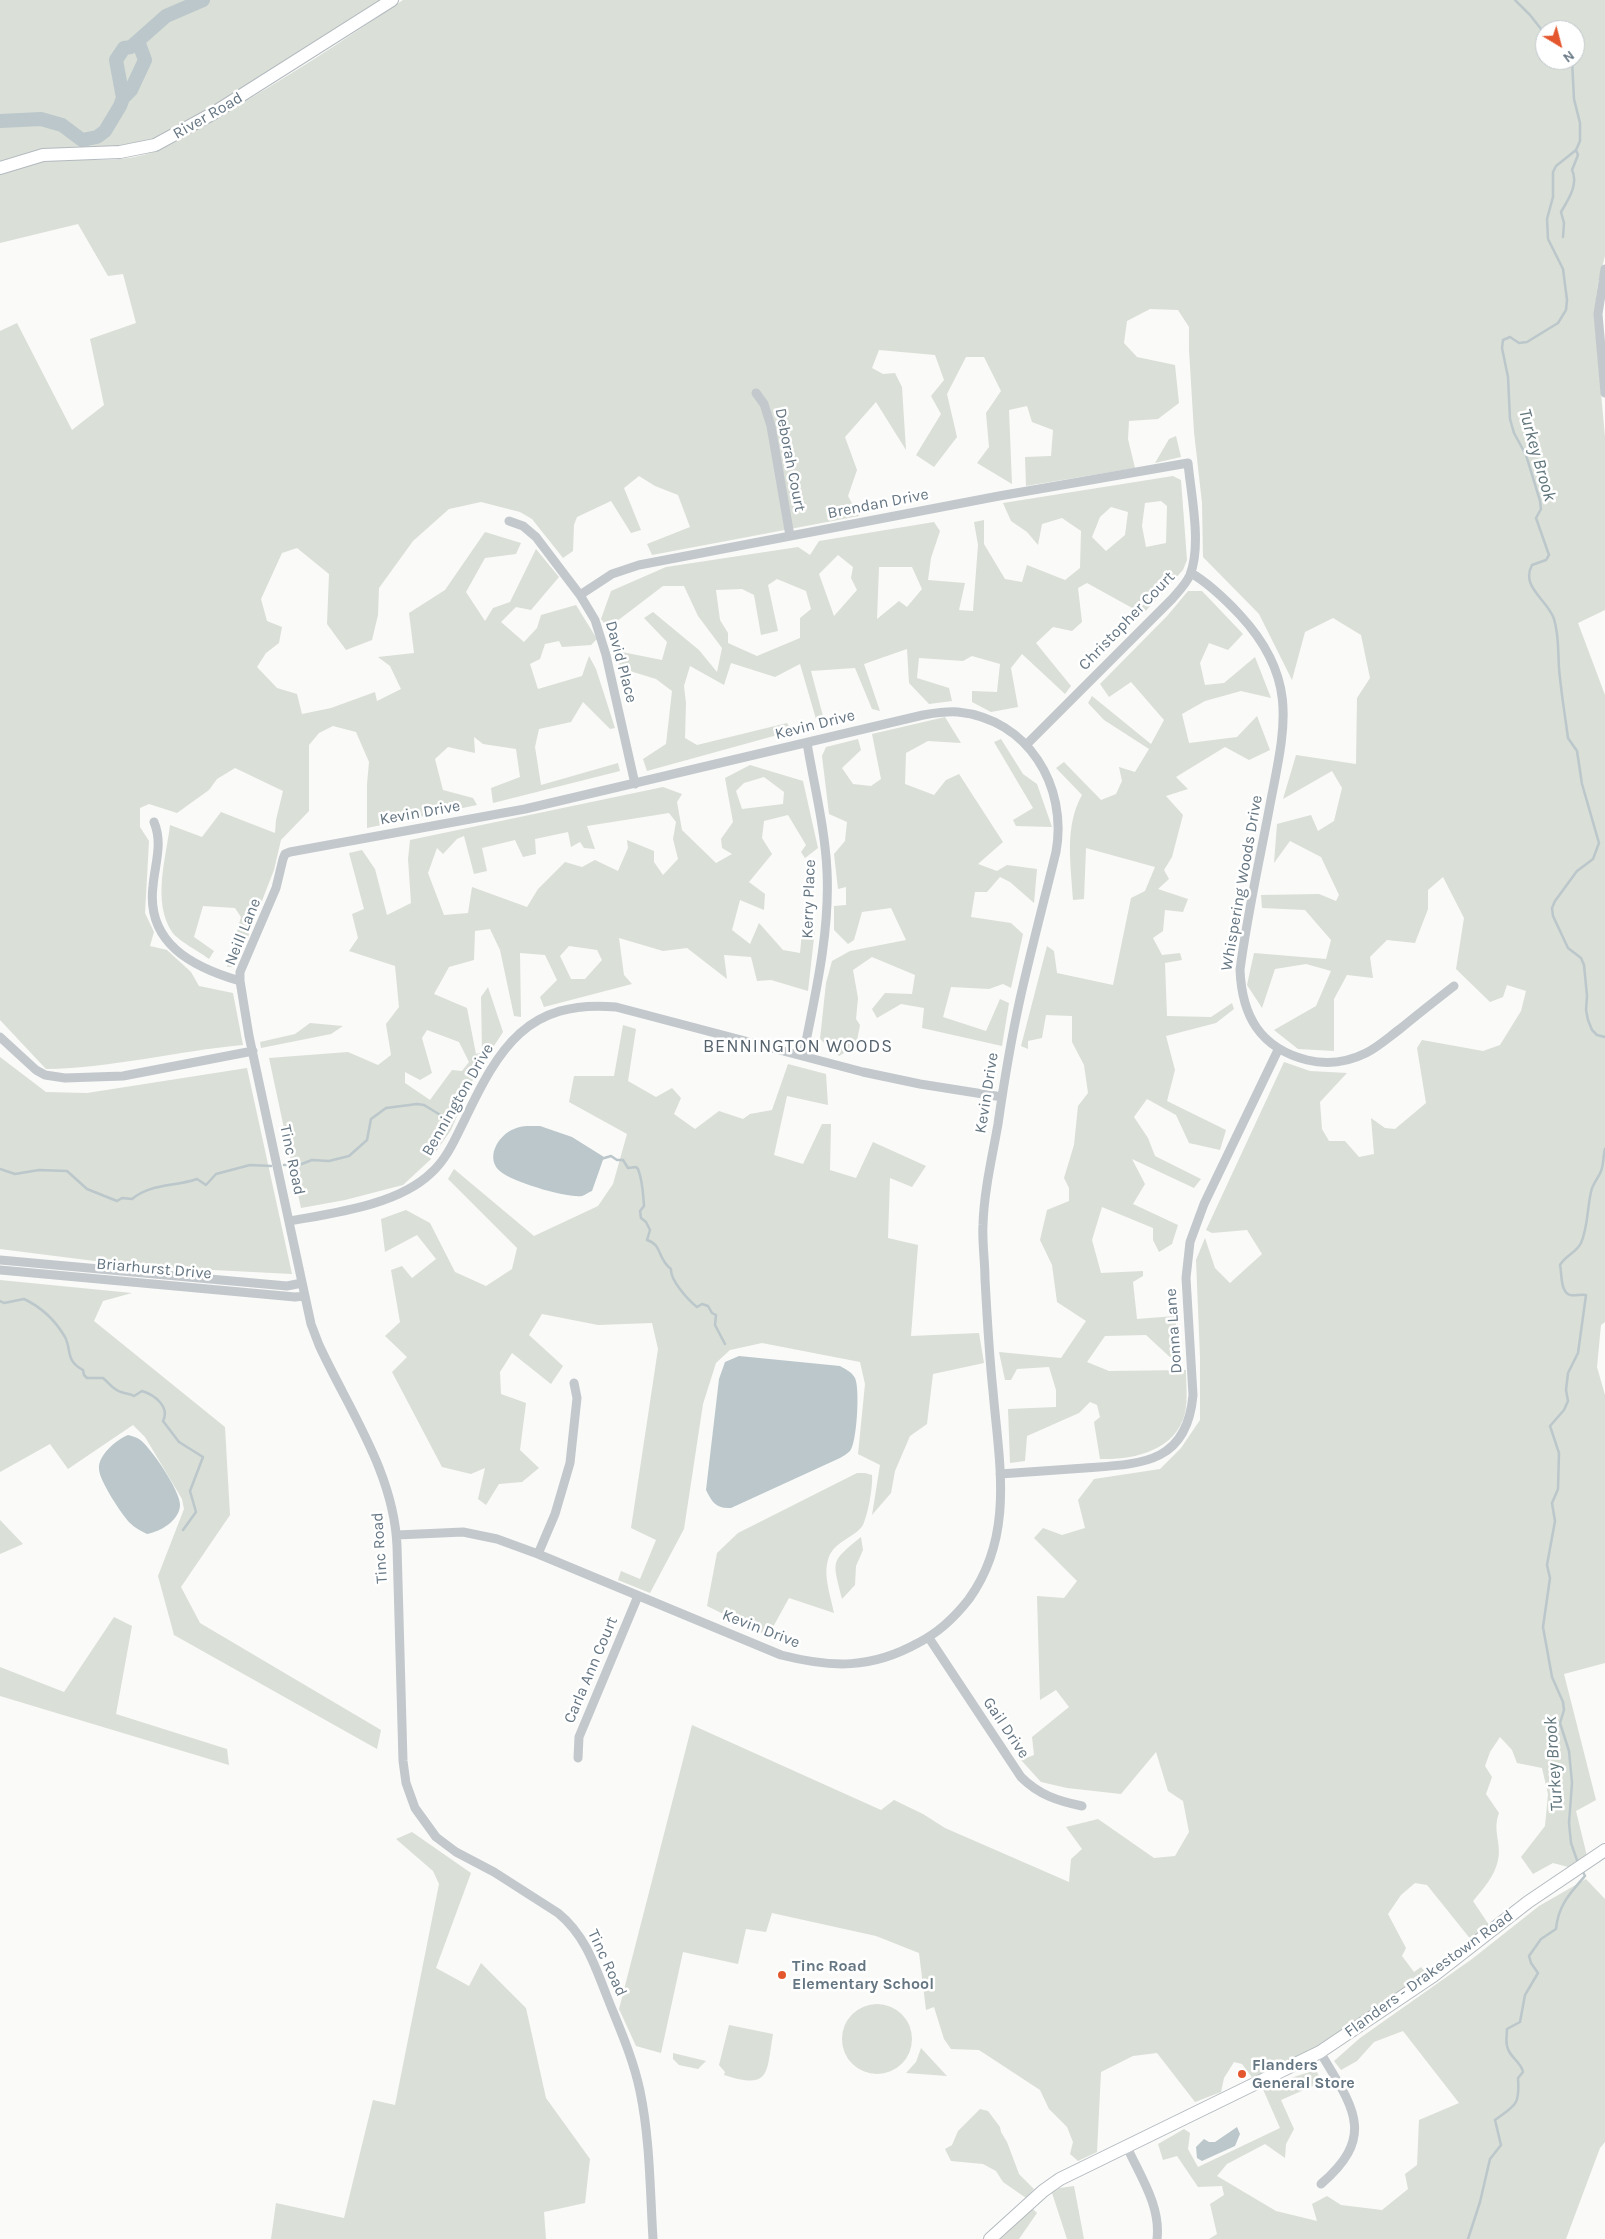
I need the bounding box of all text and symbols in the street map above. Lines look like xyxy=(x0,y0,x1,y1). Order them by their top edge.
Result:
north arrow xyxy=(1535,20,1585,70)
text: N xyxy=(1560,47,1578,66)
street label: River Road xyxy=(170,88,246,144)
water label: Turkey Brook xyxy=(1513,406,1561,504)
street label: Deborah Court xyxy=(771,407,809,513)
street label: Brendan Drive xyxy=(826,485,930,523)
street label: Christopher Court xyxy=(1075,568,1179,674)
street label: David Place xyxy=(601,619,641,705)
street label: Kevin Drive xyxy=(773,706,857,744)
street label: Whispering Woods Drive xyxy=(1217,794,1267,972)
street label: Kevin Drive xyxy=(378,796,462,830)
street label: Kerry Place xyxy=(798,859,820,939)
street label: Neill Lane xyxy=(221,896,265,968)
district label: BENNINGTON WOODS xyxy=(701,1036,895,1058)
street label: Bennington Drive xyxy=(418,1040,498,1160)
street label: Kevin Drive xyxy=(971,1051,1003,1135)
street label: Tinc Road xyxy=(275,1123,309,1197)
street label: Briarhurst Drive xyxy=(95,1254,213,1284)
street label: Donna Lane xyxy=(1161,1288,1187,1374)
street label: Tinc Road xyxy=(368,1512,392,1584)
street label: Kevin Drive xyxy=(719,1605,803,1653)
street label: Carla Ann Court xyxy=(560,1614,622,1726)
street label: Gail Drive xyxy=(979,1694,1033,1762)
water label: Turkey Brook xyxy=(1540,1716,1568,1812)
street label: Flanders - Drakestown Road xyxy=(1341,1906,1517,2042)
street label: Tinc Road xyxy=(583,1927,631,1999)
place label: Tinc Road Elementary School xyxy=(792,1956,934,1994)
marker: Tinc Road Elementary School xyxy=(776,1969,788,1981)
place label: Flanders General Store xyxy=(1252,2055,1355,2093)
marker: Flanders General Store xyxy=(1236,2068,1248,2080)

